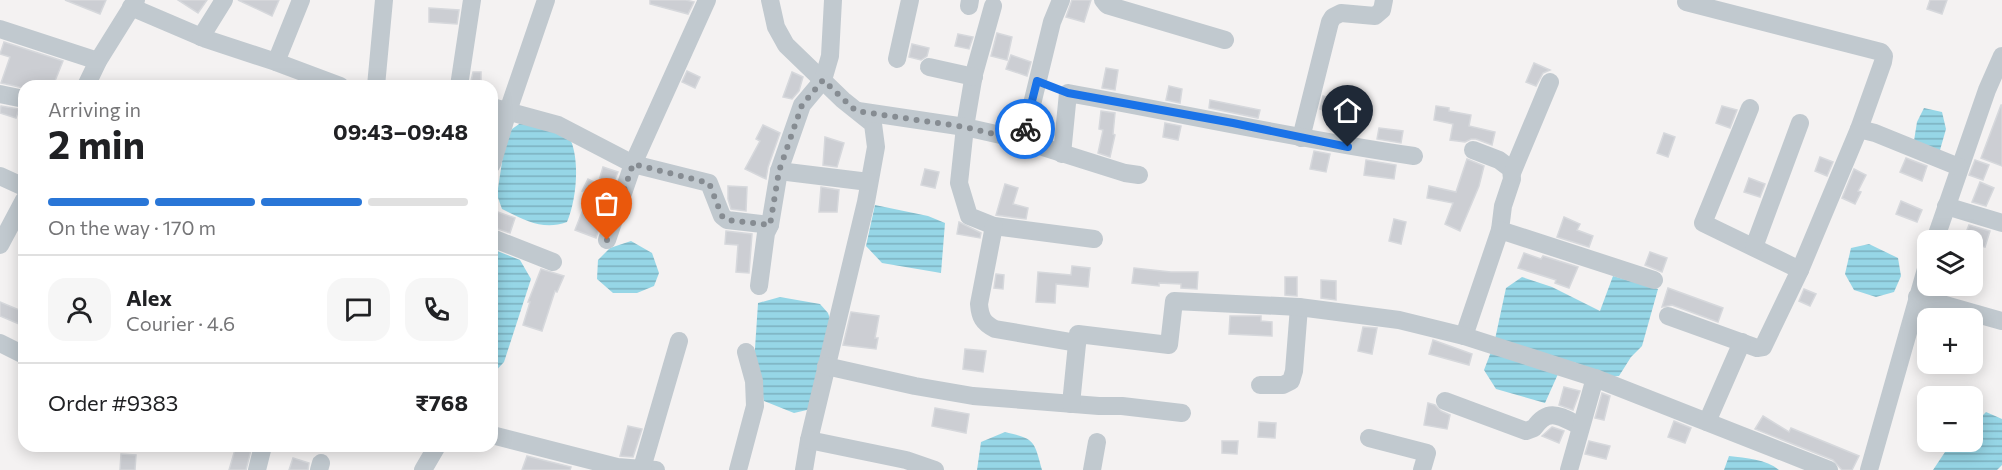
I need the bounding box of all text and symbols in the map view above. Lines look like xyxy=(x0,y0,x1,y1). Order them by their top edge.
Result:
pin xyxy=(1322,85,1373,147)
icon: home xyxy=(1331,94,1364,127)
text: Arriving in xyxy=(48,97,141,121)
courier xyxy=(995,99,1055,159)
icon: bike xyxy=(1009,113,1042,146)
text: 09:43–09:48 xyxy=(333,118,468,145)
text: 2 min xyxy=(48,119,145,167)
pin xyxy=(581,178,632,240)
icon: bag xyxy=(590,187,623,220)
text: On the way · 170 m xyxy=(48,215,216,239)
map controls xyxy=(1917,230,1983,452)
button: layers xyxy=(1917,230,1983,296)
button: person xyxy=(48,278,111,341)
button: chat xyxy=(327,278,390,341)
button: phone xyxy=(405,278,468,341)
text: Alex xyxy=(126,284,172,311)
button: + xyxy=(1917,308,1983,374)
text: Courier · 4.6 xyxy=(126,311,235,335)
button: − xyxy=(1917,386,1983,452)
text: Order #9383 xyxy=(48,389,178,416)
text: ₹768 xyxy=(415,389,468,416)

